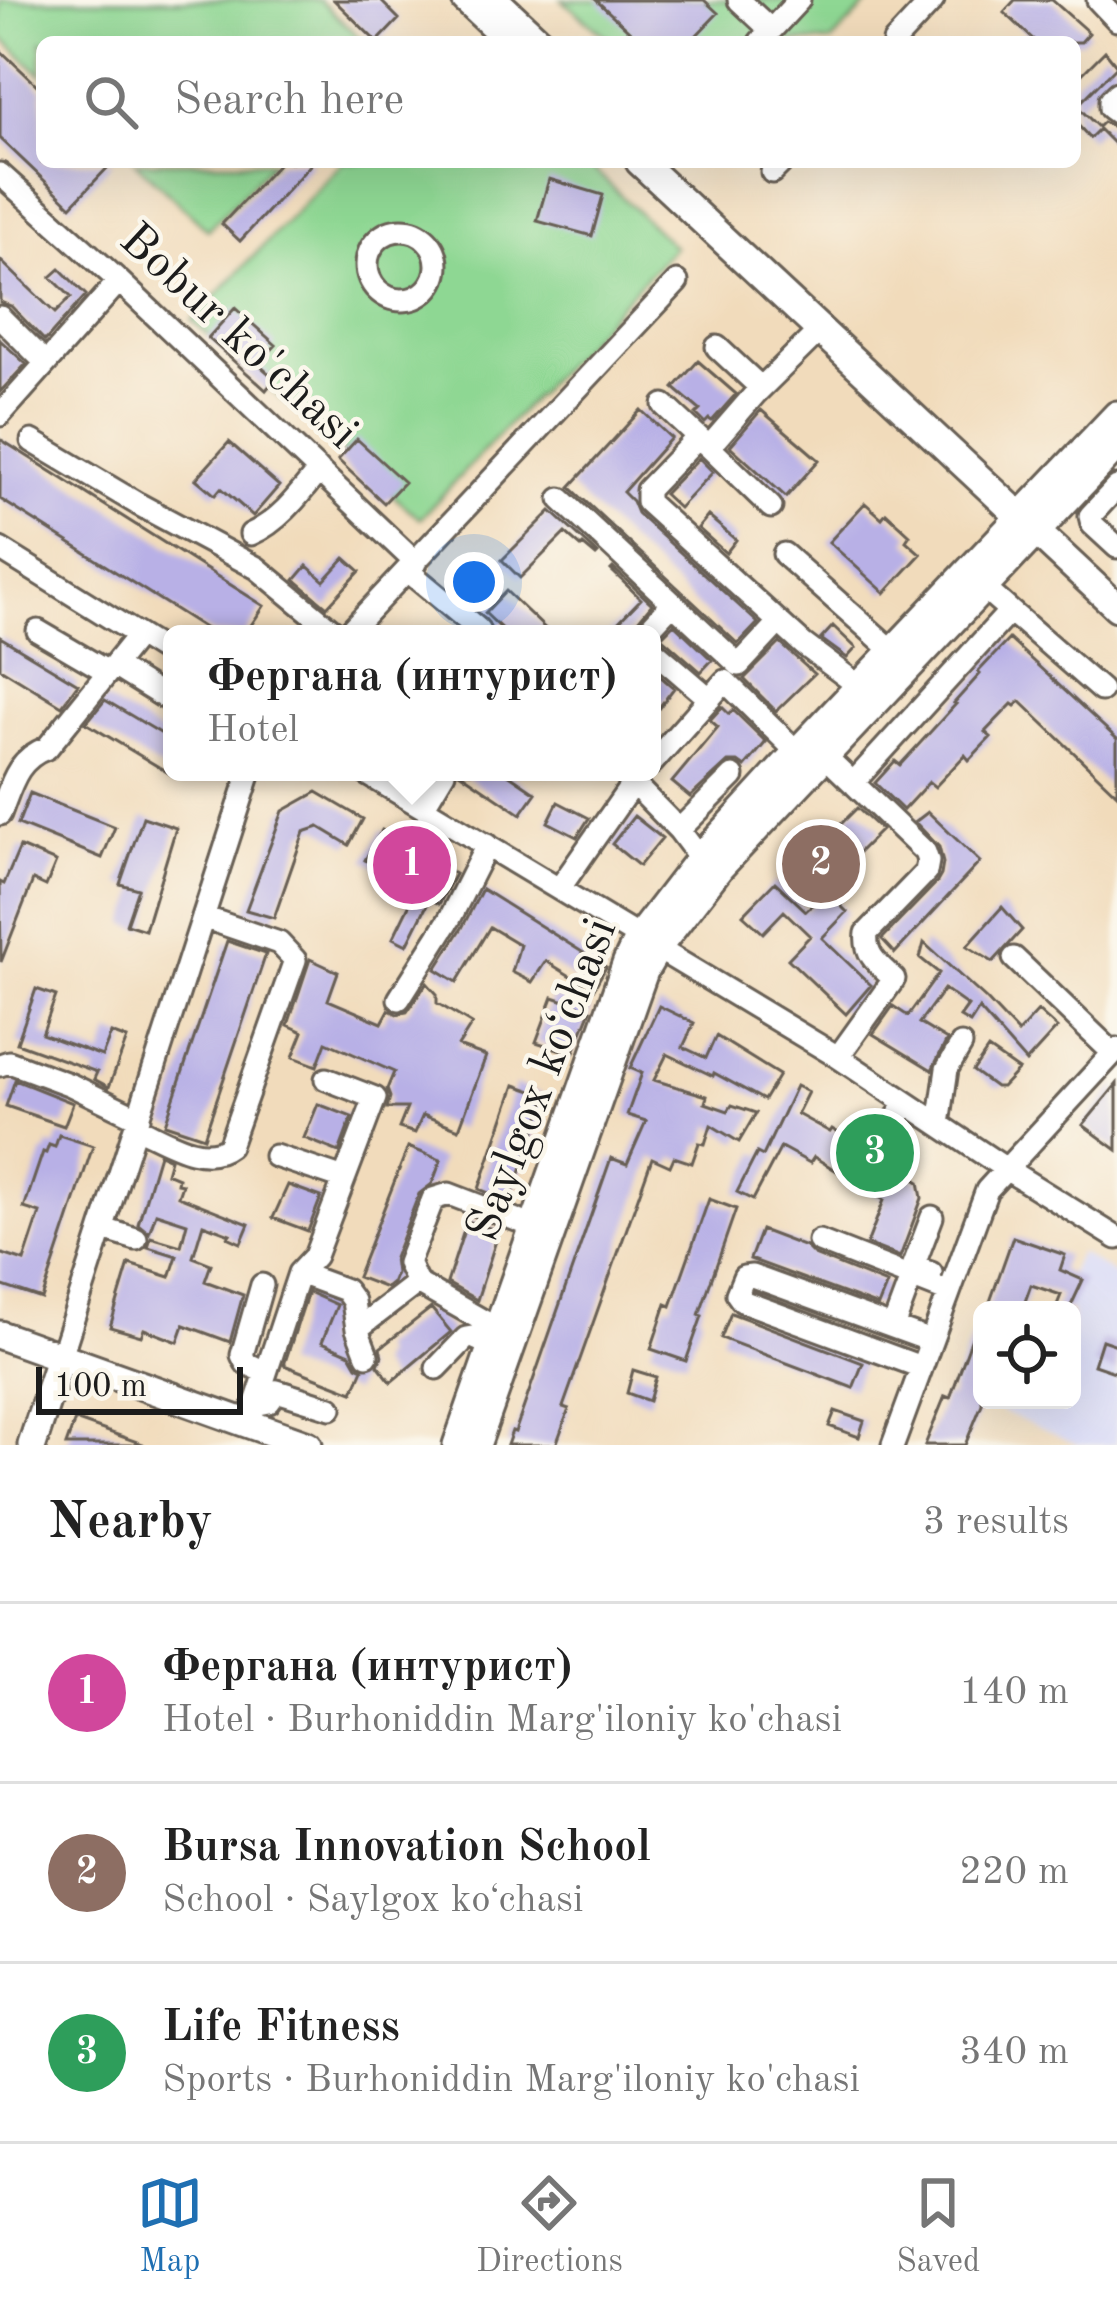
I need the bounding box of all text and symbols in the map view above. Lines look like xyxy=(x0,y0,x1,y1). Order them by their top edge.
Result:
search box xyxy=(36,36,1081,168)
icon: search xyxy=(78,69,144,135)
text: Search here xyxy=(174,79,404,124)
street label: Bobur ko'chasi xyxy=(110,215,366,459)
your location xyxy=(444,552,504,612)
popup xyxy=(163,625,661,781)
text: Фергана (интурист) xyxy=(207,656,617,701)
text: Hotel xyxy=(207,711,299,750)
pin: 2 xyxy=(782,819,860,909)
pin: 1 xyxy=(373,820,451,910)
street label: Saylgox koʻchasi xyxy=(459,912,627,1248)
pin: 3 xyxy=(836,1108,914,1198)
map controls xyxy=(973,1301,1081,1409)
button: locate xyxy=(973,1301,1081,1409)
scale bar xyxy=(36,1361,243,1414)
text: 100 m xyxy=(54,1371,147,1404)
text: Nearby xyxy=(48,1498,213,1549)
text: 3 results xyxy=(923,1503,1069,1542)
text: Фергана (интурист) xyxy=(162,1646,573,1691)
text: 1 xyxy=(76,1673,98,1712)
text: 140 m xyxy=(959,1673,1069,1712)
text: Hotel · Burhoniddin Marg'iloniy ko'chasi xyxy=(162,1701,842,1740)
text: Bursa Innovation School xyxy=(162,1826,651,1871)
text: 2 xyxy=(76,1853,98,1892)
text: 220 m xyxy=(959,1853,1069,1892)
text: School · Saylgox koʻchasi xyxy=(162,1881,583,1920)
text: Life Fitness xyxy=(162,2006,400,2051)
text: 3 xyxy=(76,2033,98,2072)
text: 340 m xyxy=(959,2033,1069,2072)
text: Sports · Burhoniddin Marg'iloniy ko'chasi xyxy=(162,2061,860,2100)
tab: Map xyxy=(137,2170,203,2283)
tab: Directions xyxy=(476,2170,623,2283)
tab: Saved xyxy=(896,2170,980,2283)

